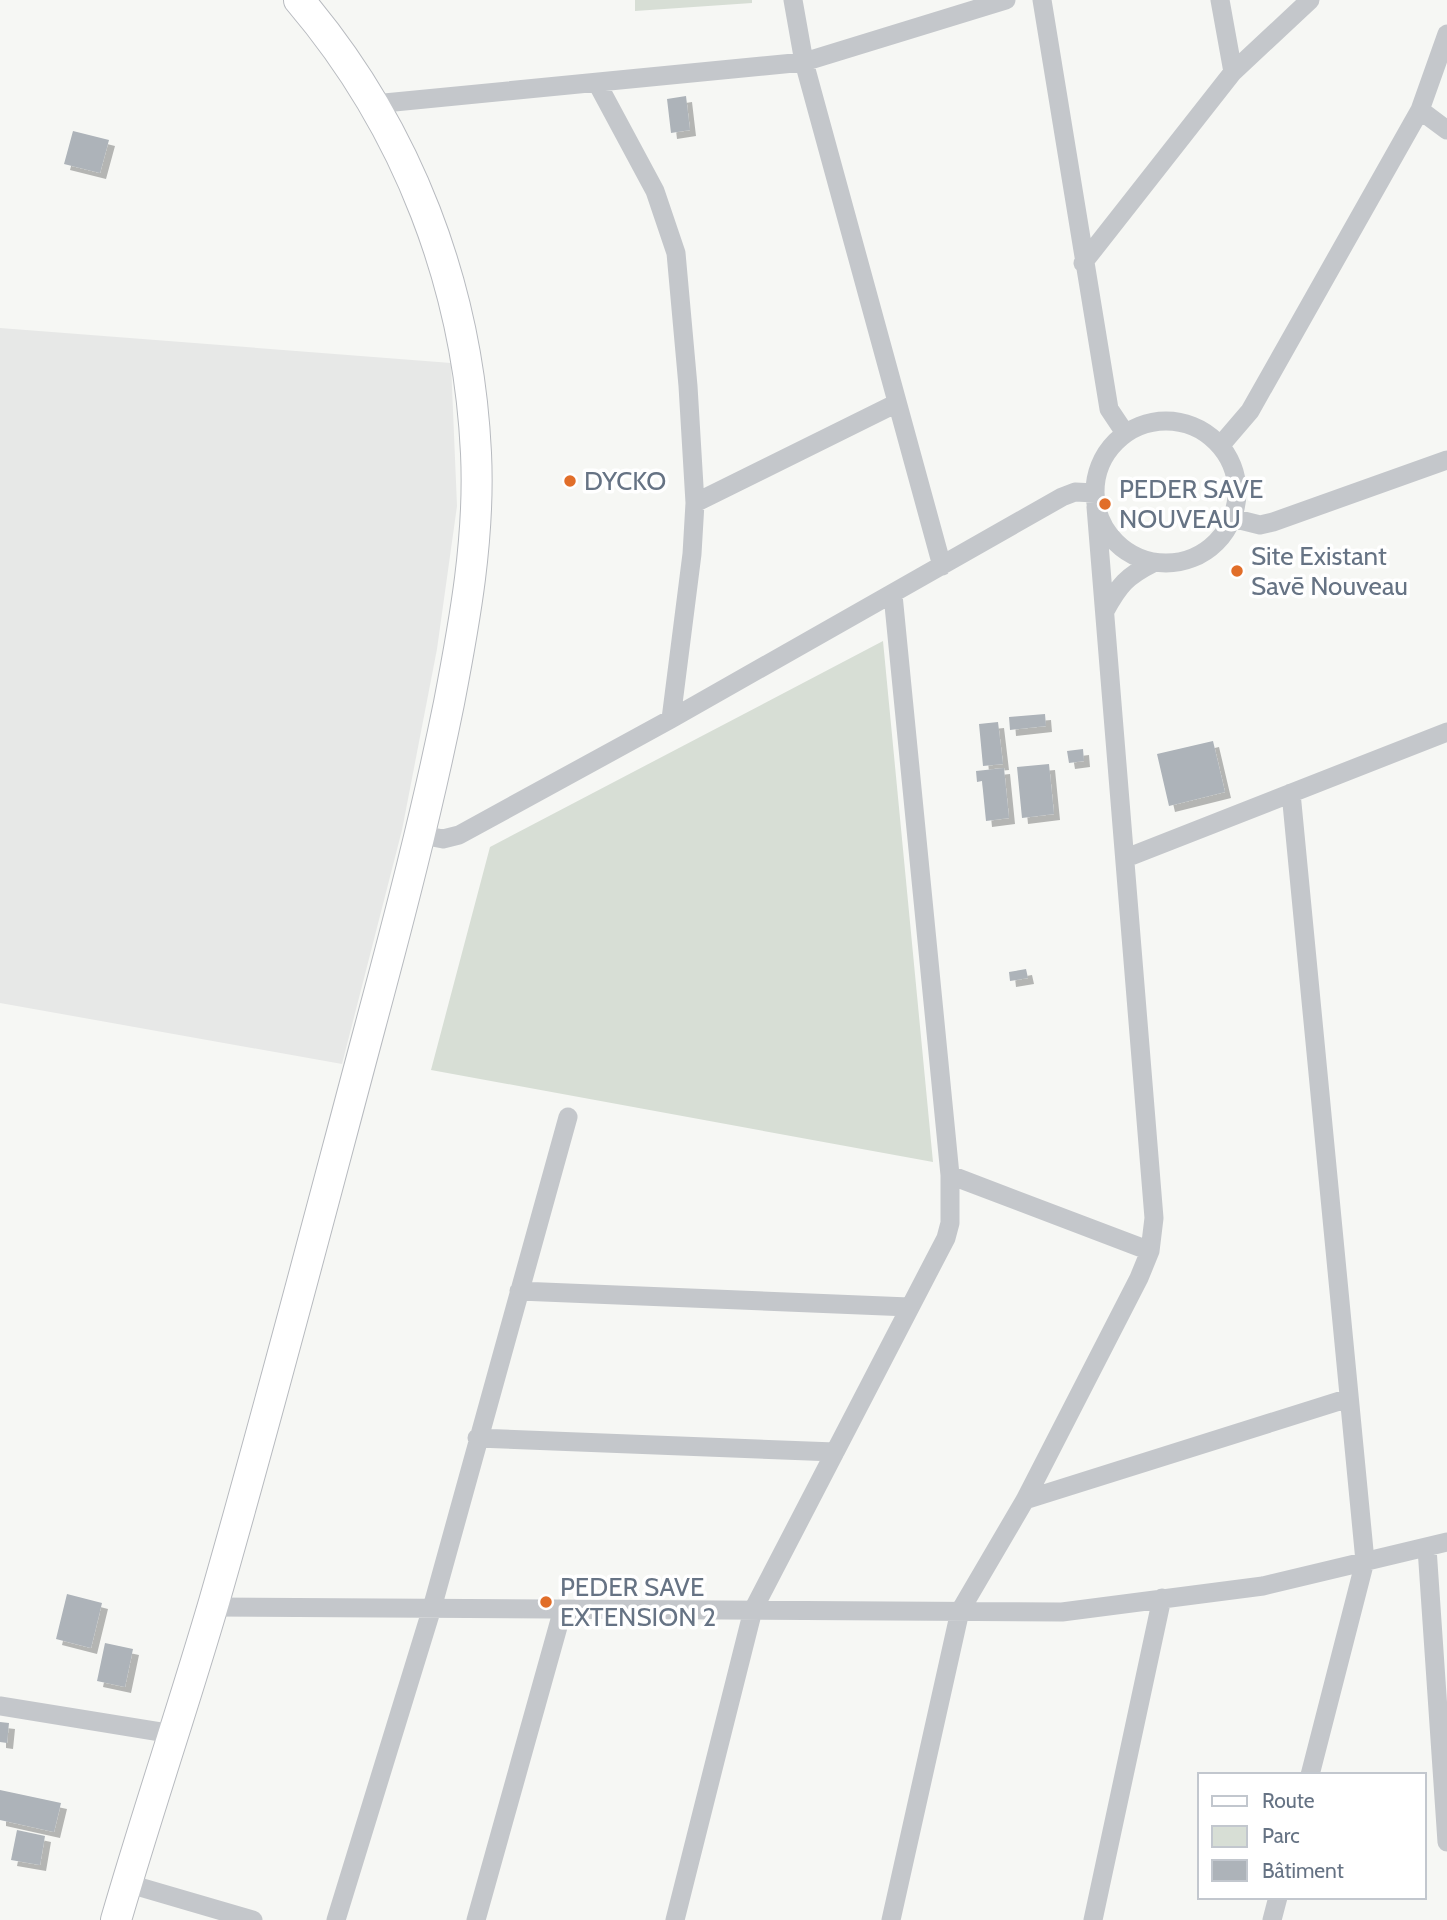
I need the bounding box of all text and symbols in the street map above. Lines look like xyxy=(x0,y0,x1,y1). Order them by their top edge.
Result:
place label: DYCKO xyxy=(584,465,666,497)
marker: DYCKO xyxy=(562,473,578,489)
place label: PEDER SAVE NOUVEAU xyxy=(1119,473,1263,535)
marker: PEDER SAVE NOUVEAU xyxy=(1097,496,1113,512)
place label: Site Existant Savē Nouveau xyxy=(1251,540,1408,602)
marker: Site Existant Savē Nouveau xyxy=(1229,563,1245,579)
place label: PEDER SAVE EXTENSION 2 xyxy=(560,1571,716,1633)
marker: PEDER SAVE EXTENSION 2 xyxy=(538,1594,554,1610)
legend xyxy=(1198,1773,1426,1899)
text: Route xyxy=(1262,1788,1315,1813)
text: Parc xyxy=(1262,1823,1300,1848)
text: Bâtiment xyxy=(1262,1858,1344,1883)

